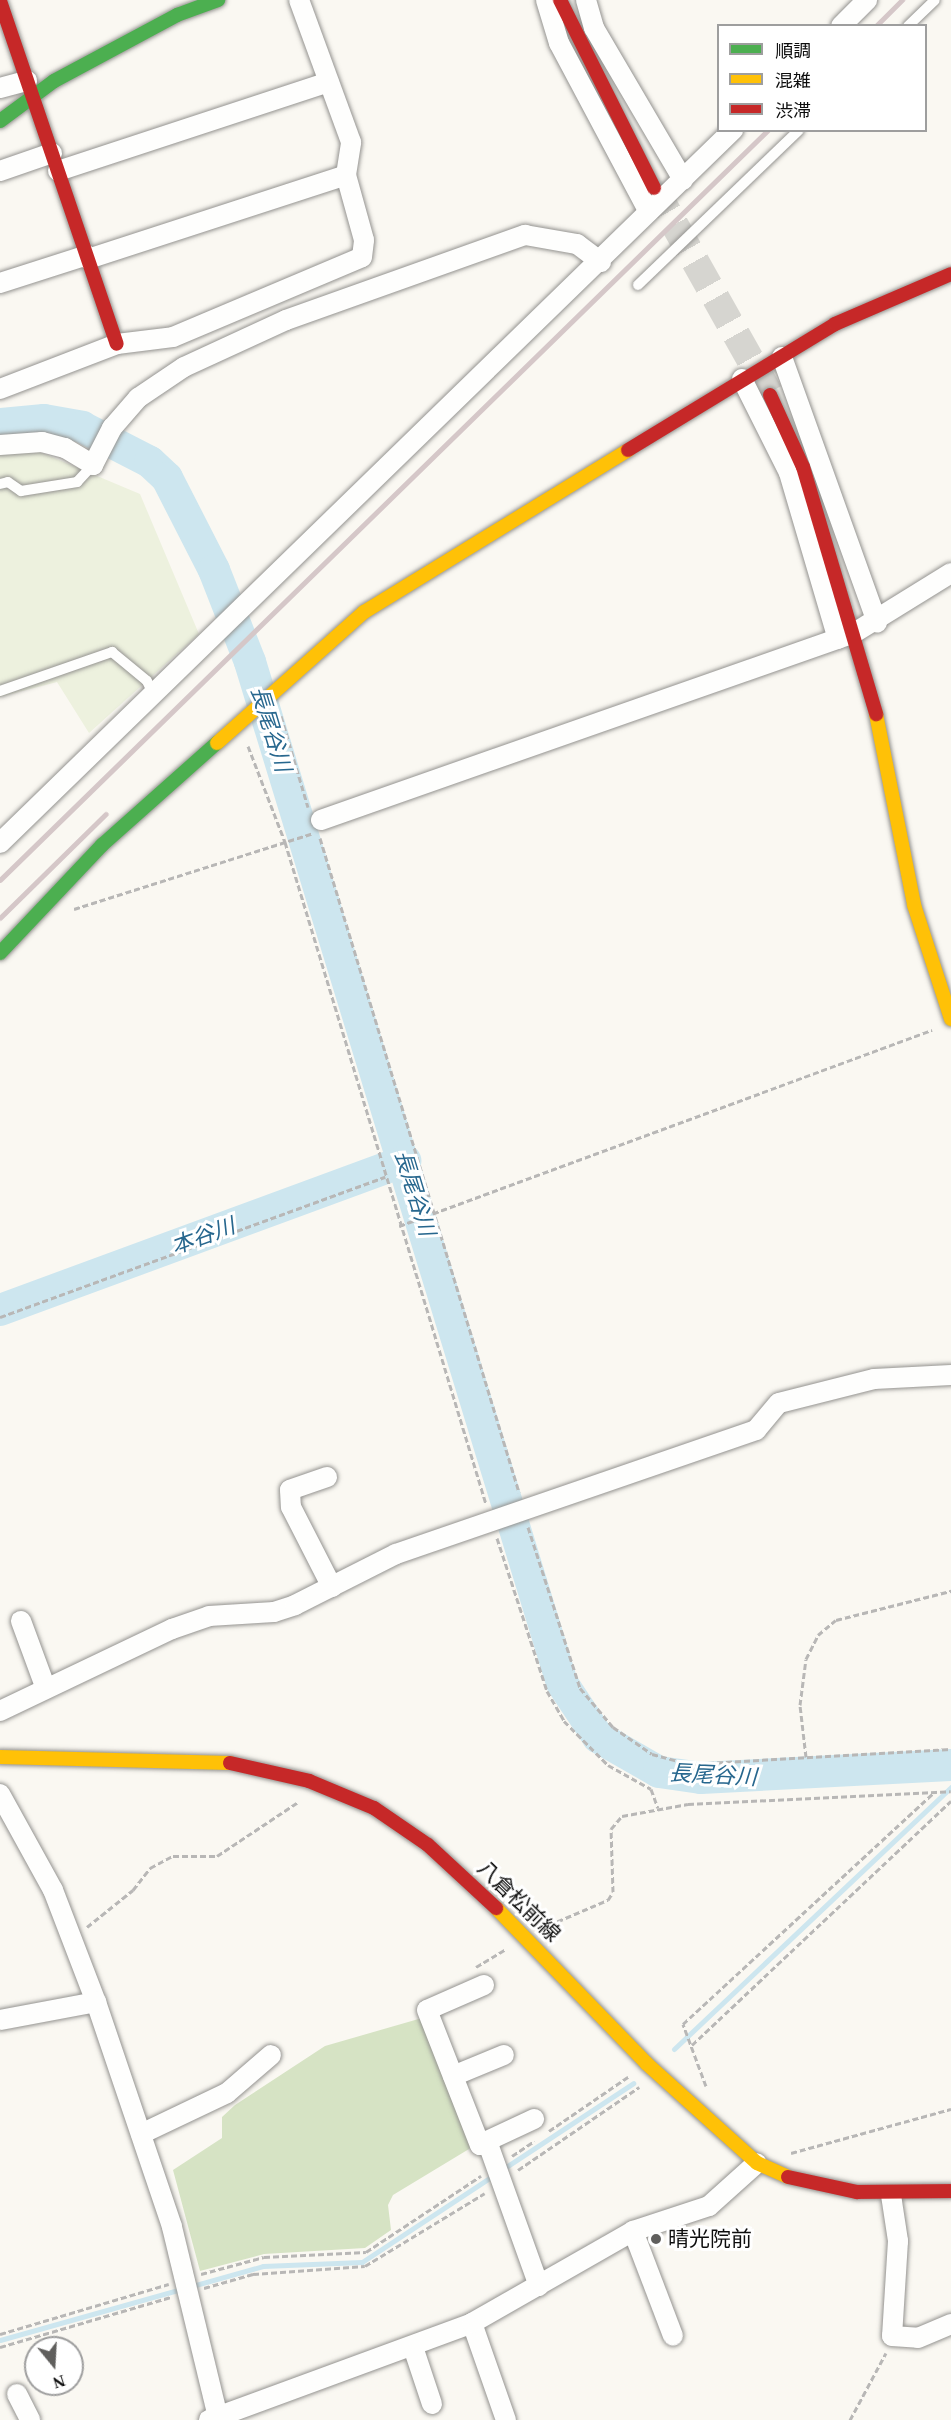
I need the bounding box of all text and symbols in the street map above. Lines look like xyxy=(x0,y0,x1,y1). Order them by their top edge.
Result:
legend xyxy=(717,24,927,132)
text: 順調 xyxy=(775,41,811,61)
text: 混雑 xyxy=(775,71,811,91)
text: 渋滞 xyxy=(775,101,811,121)
water label: 長尾谷川 xyxy=(246,683,296,775)
water label: 長尾谷川 xyxy=(390,1147,440,1239)
water label: 本谷川 xyxy=(167,1212,239,1260)
water label: 長尾谷川 xyxy=(668,1760,758,1790)
street label: 八倉松前線 xyxy=(472,1855,566,1947)
place label: 晴光院前 xyxy=(668,2226,752,2252)
marker: 晴光院前 xyxy=(649,2232,663,2246)
north arrow xyxy=(24,2336,84,2396)
text: N xyxy=(51,2372,67,2392)

